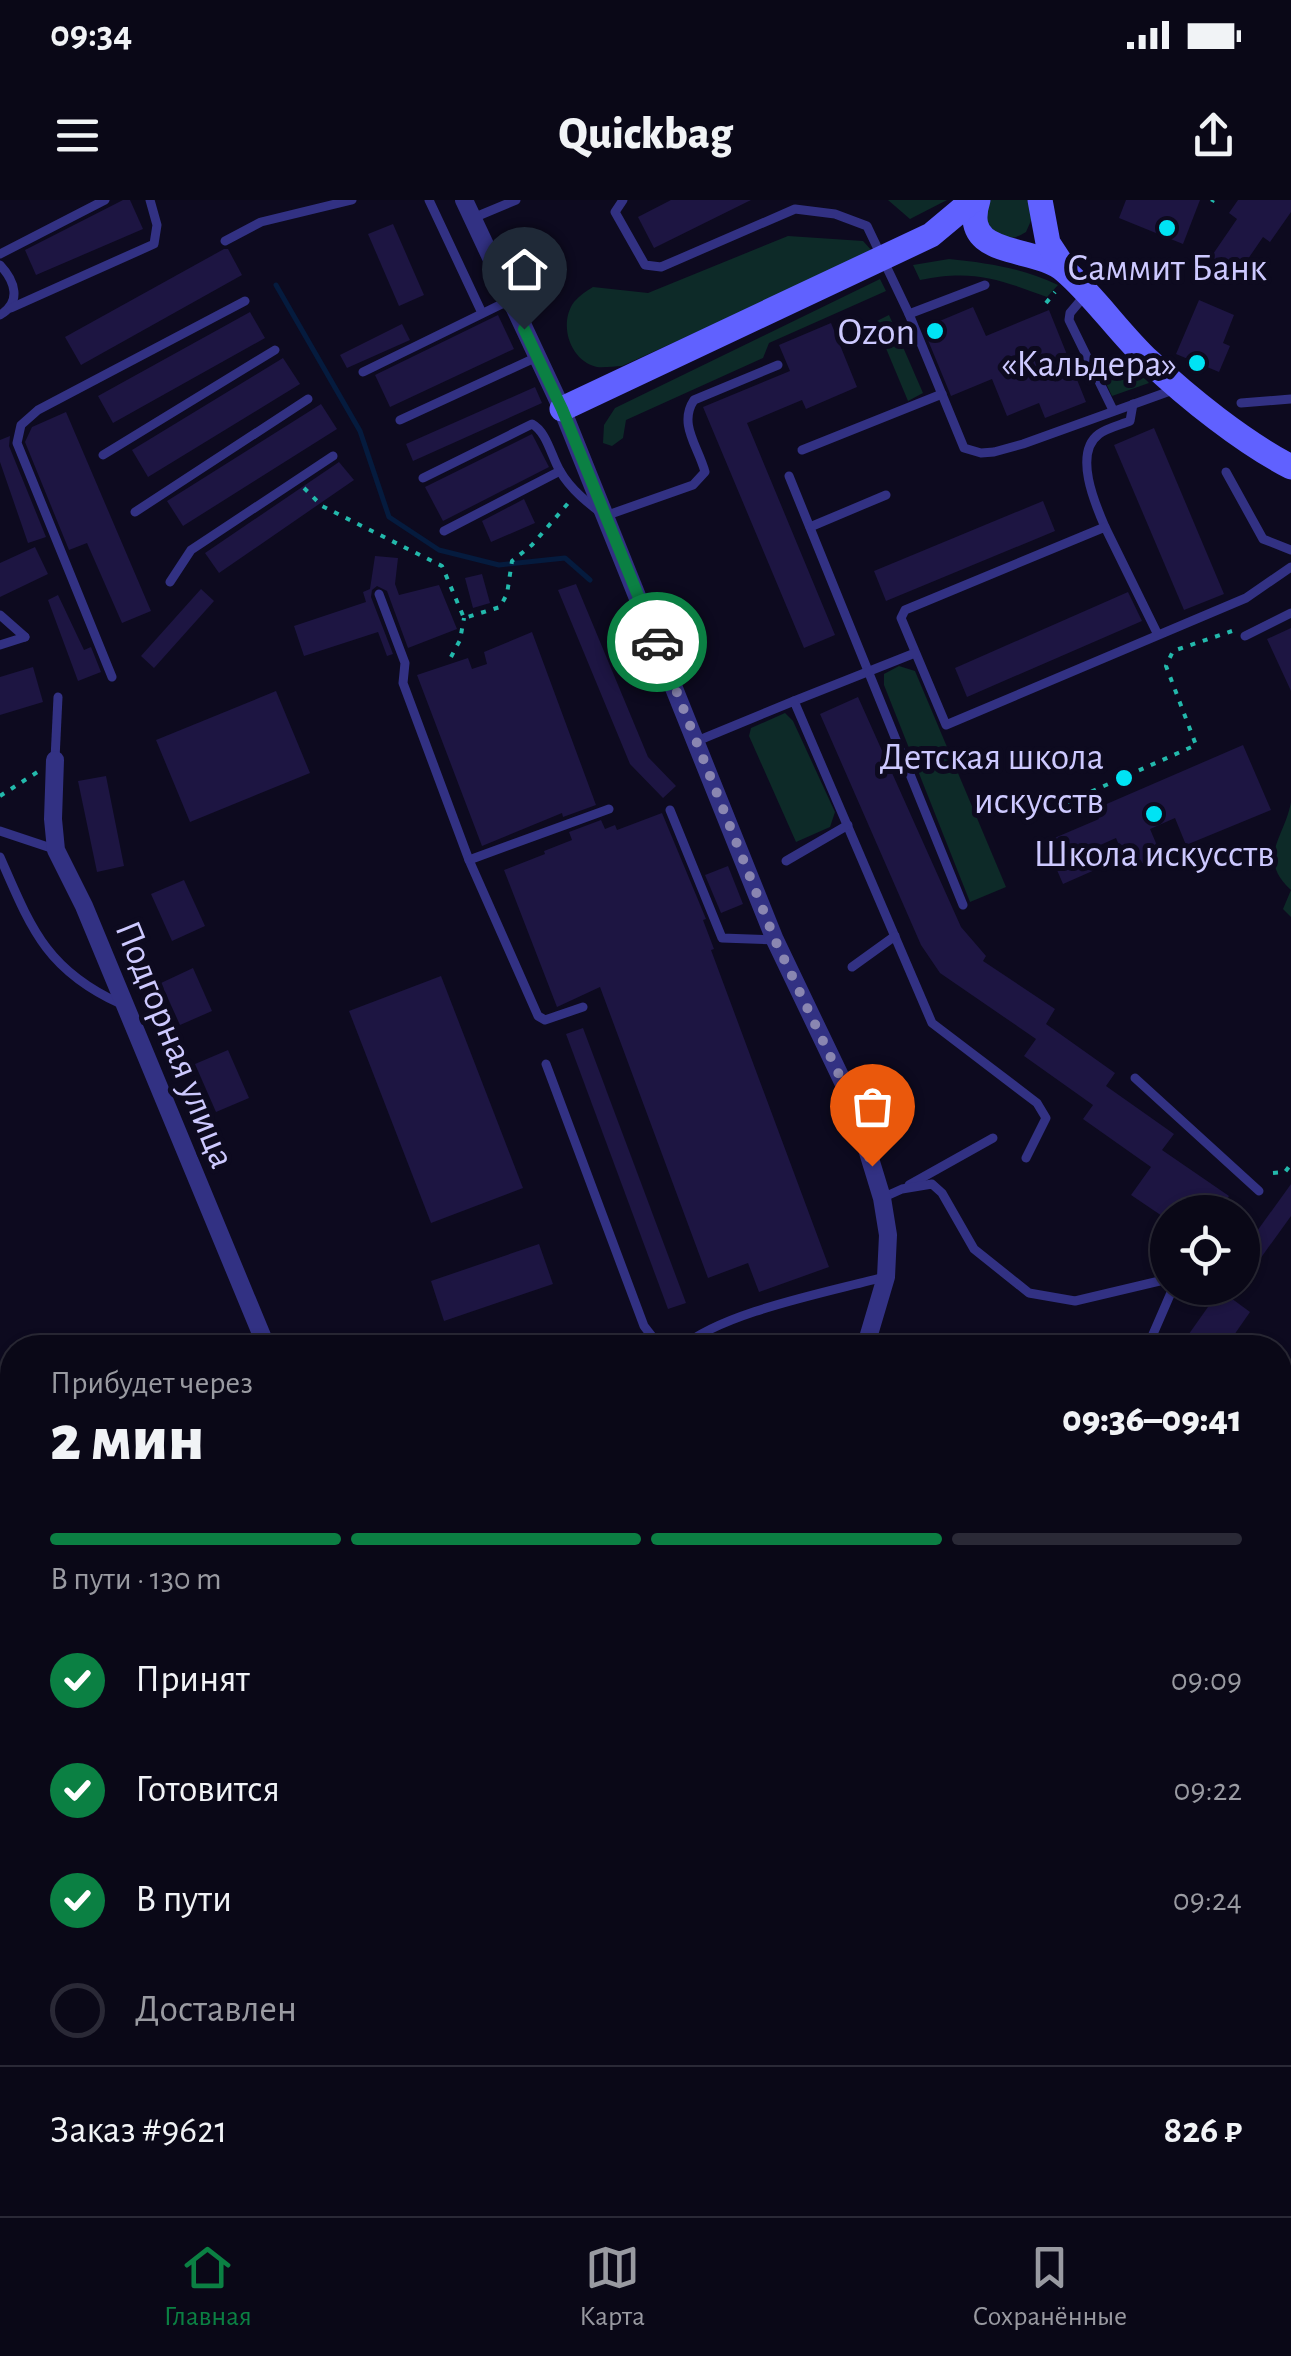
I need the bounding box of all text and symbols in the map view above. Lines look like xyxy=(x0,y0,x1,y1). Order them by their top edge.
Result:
text: 09:34 xyxy=(50,16,132,54)
icon: menu xyxy=(50,108,105,163)
icon: share xyxy=(1186,108,1241,163)
text: Quickbag xyxy=(558,112,733,157)
marker: Саммит Банк xyxy=(1156,217,1178,239)
pin xyxy=(482,227,567,330)
icon: home xyxy=(497,242,552,297)
place label: Саммит Банк xyxy=(1067,250,1267,288)
place label: Ozon xyxy=(838,314,915,352)
marker: Ozon xyxy=(924,320,946,342)
place label: «Кальдера» xyxy=(1001,346,1177,384)
marker: «Кальдера» xyxy=(1186,352,1208,374)
courier xyxy=(607,592,707,692)
icon: car xyxy=(630,615,685,670)
place label: Детская школа искусств xyxy=(879,739,1104,821)
marker: Детская школа искусств xyxy=(1113,767,1135,789)
marker: Школа искусств xyxy=(1143,803,1165,825)
place label: Школа искусств xyxy=(1033,836,1275,874)
street label: Подгорная улица xyxy=(107,916,241,1174)
pin xyxy=(830,1064,915,1167)
icon: bag xyxy=(845,1079,900,1134)
map controls xyxy=(1150,1195,1260,1305)
button: locate xyxy=(1150,1195,1260,1305)
text: Прибудет через xyxy=(50,1367,253,1399)
text: 09:36–09:41 xyxy=(1062,1401,1242,1439)
text: 2 мин xyxy=(50,1407,204,1472)
text: В пути · 130 m xyxy=(50,1563,222,1595)
icon: check xyxy=(50,1653,105,1708)
text: Принят xyxy=(135,1661,250,1699)
text: 09:09 xyxy=(1171,1664,1242,1696)
icon: check xyxy=(50,1763,105,1818)
text: Готовится xyxy=(135,1771,280,1809)
text: 09:22 xyxy=(1174,1774,1242,1806)
icon: check xyxy=(50,1873,105,1928)
text: В пути xyxy=(135,1881,232,1919)
text: 09:24 xyxy=(1173,1884,1242,1916)
text: Доставлен xyxy=(135,1991,297,2029)
text: Заказ #9621 xyxy=(50,2112,228,2150)
text: 826 ₽ xyxy=(1163,2112,1242,2150)
tab: Главная xyxy=(164,2240,252,2334)
tab: Карта xyxy=(579,2240,645,2334)
tab: Сохранённые xyxy=(972,2240,1127,2334)

